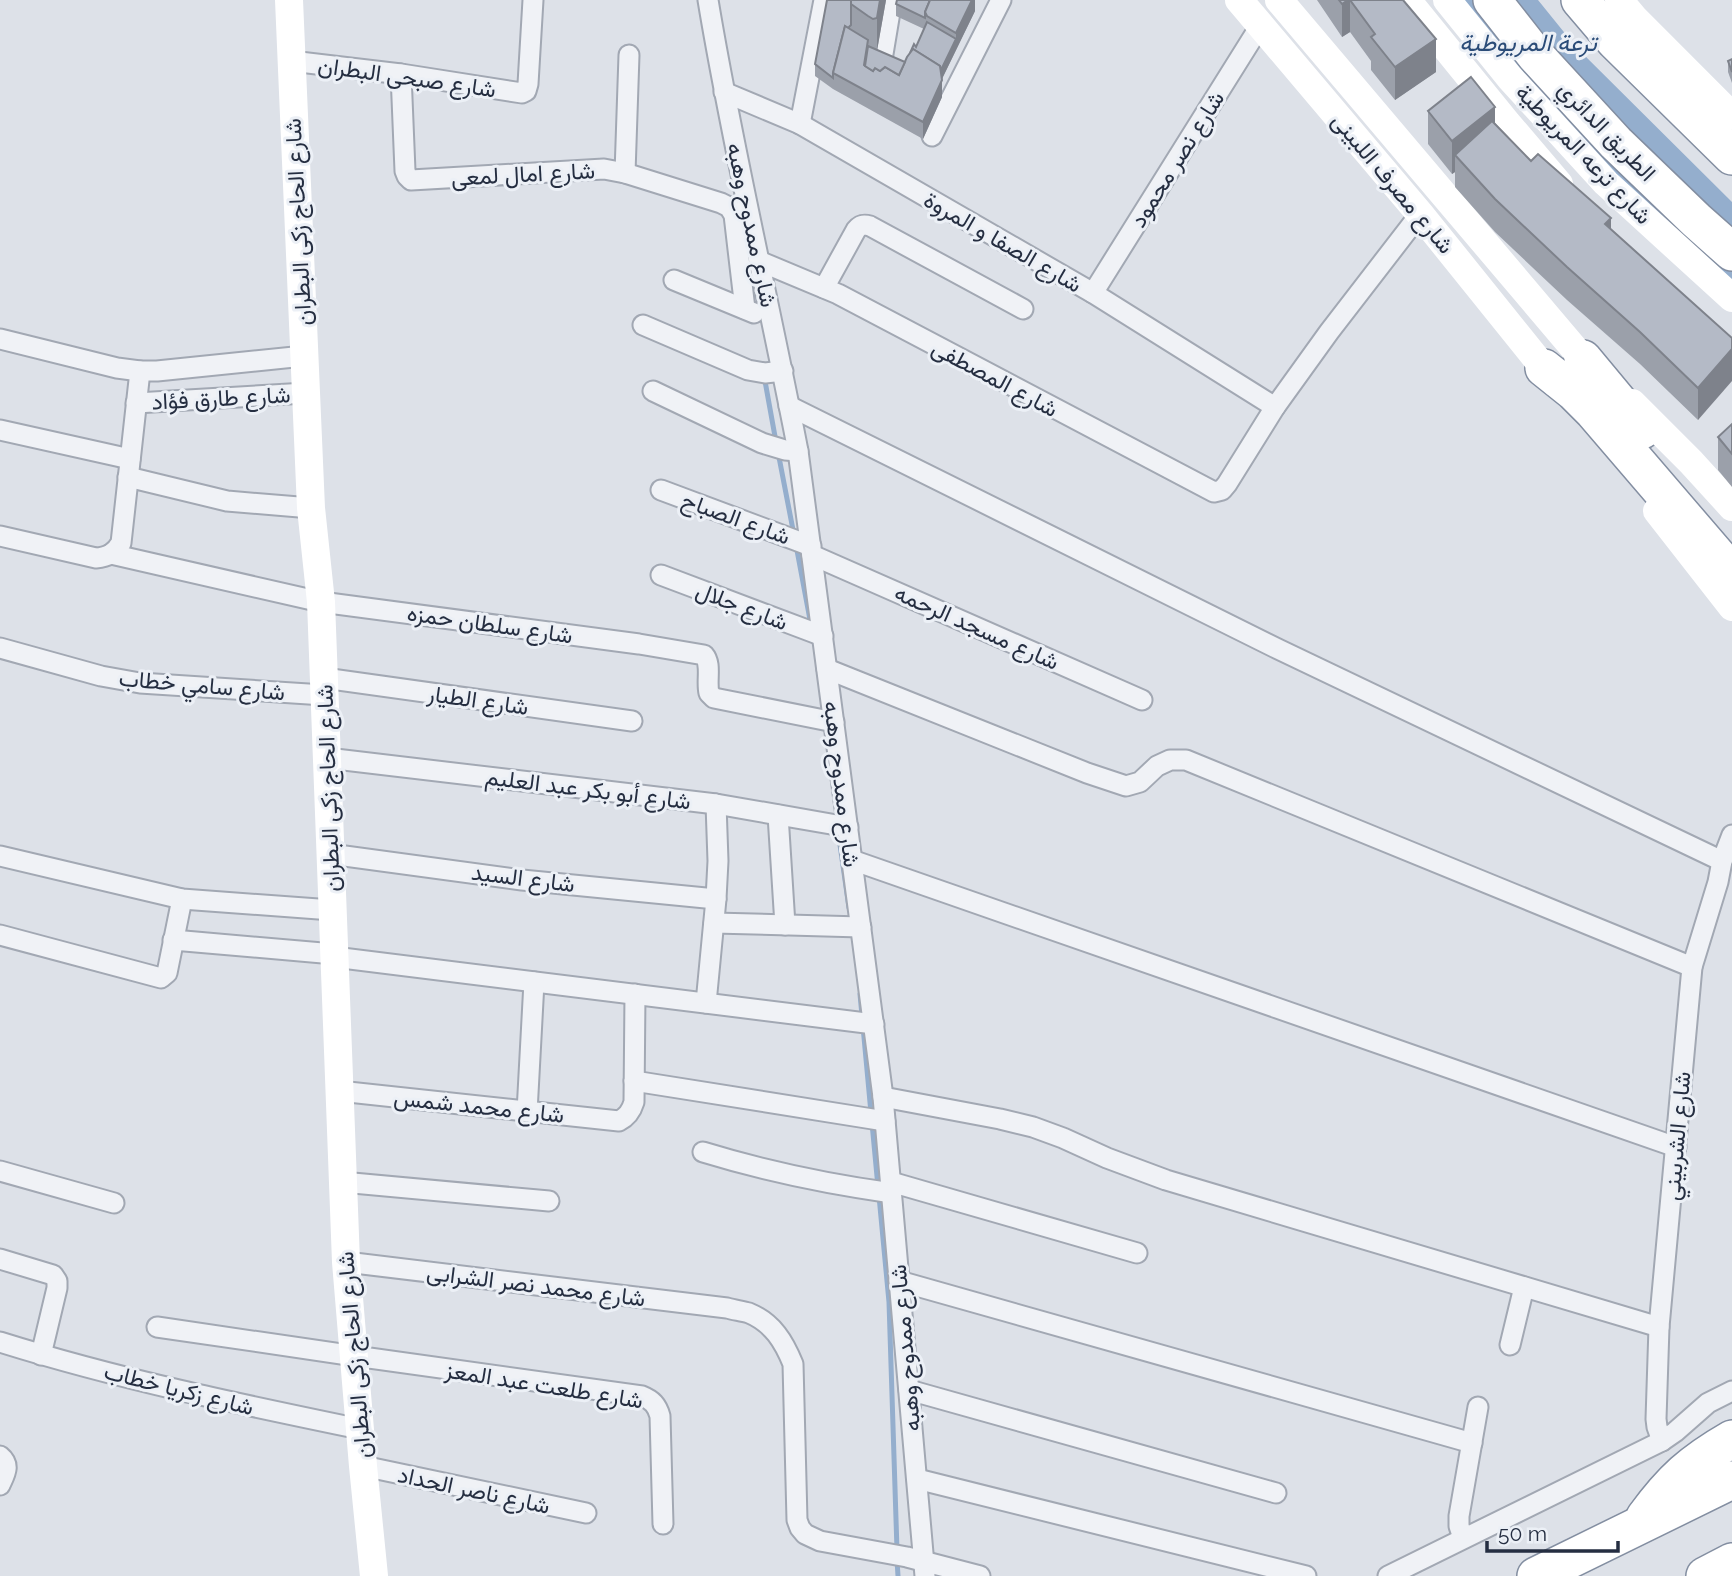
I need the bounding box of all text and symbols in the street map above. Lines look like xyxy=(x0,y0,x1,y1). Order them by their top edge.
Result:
water label: ترعة المريوطية xyxy=(1459,28,1599,58)
street label: شارع صبحى البطران xyxy=(316,51,498,105)
street label: الطريق الدائري xyxy=(1549,75,1662,191)
street label: شارع ترعه المريوطية xyxy=(1509,78,1658,231)
street label: شارع نصر محمود xyxy=(1124,86,1232,233)
street label: شارع مصرف اللبينى xyxy=(1324,107,1460,261)
street label: شارع الحاج زكى البطران xyxy=(279,118,319,326)
street label: شارع ممدوح وهبه xyxy=(719,140,783,310)
street label: شارع امال لمعى xyxy=(450,156,596,194)
street label: شارع الصفا و المروة xyxy=(918,185,1087,300)
street label: شارع المصطفى xyxy=(926,333,1063,425)
street label: شارع طارق فؤاد xyxy=(151,380,291,418)
street label: شارع الصباح xyxy=(677,485,794,552)
street label: شارع جلال xyxy=(691,576,792,638)
street label: شارع مسجد الرحمه xyxy=(890,578,1064,678)
street label: شارع سلطان حمزه xyxy=(405,599,575,651)
street label: شارع سامي خطاب xyxy=(117,664,286,711)
street label: شارع الطيار xyxy=(424,679,530,723)
street label: شارع الحاج زكى البطران xyxy=(310,684,348,892)
street label: شارع ممدوح وهبه xyxy=(816,699,866,869)
street label: شارع أبو بكر عبد العليم xyxy=(483,762,692,817)
street label: شارع السيد xyxy=(469,858,576,900)
street label: شارع الشربيني xyxy=(1657,1070,1702,1202)
street label: شارع محمد شمس xyxy=(392,1083,566,1131)
street label: شارع الحاج زكى البطران xyxy=(331,1250,379,1460)
street label: شارع محمد نصر الشرابى xyxy=(425,1258,647,1314)
street label: شارع ممدوح وهبه xyxy=(884,1263,928,1433)
street label: شارع طلعت عبد المعز xyxy=(442,1355,645,1416)
street label: شارع زكريا خطاب xyxy=(101,1357,257,1423)
street label: شارع ناصر الحداد xyxy=(395,1460,553,1522)
scale bar xyxy=(1487,1510,1618,1554)
text: 50 m xyxy=(1498,1521,1547,1546)

